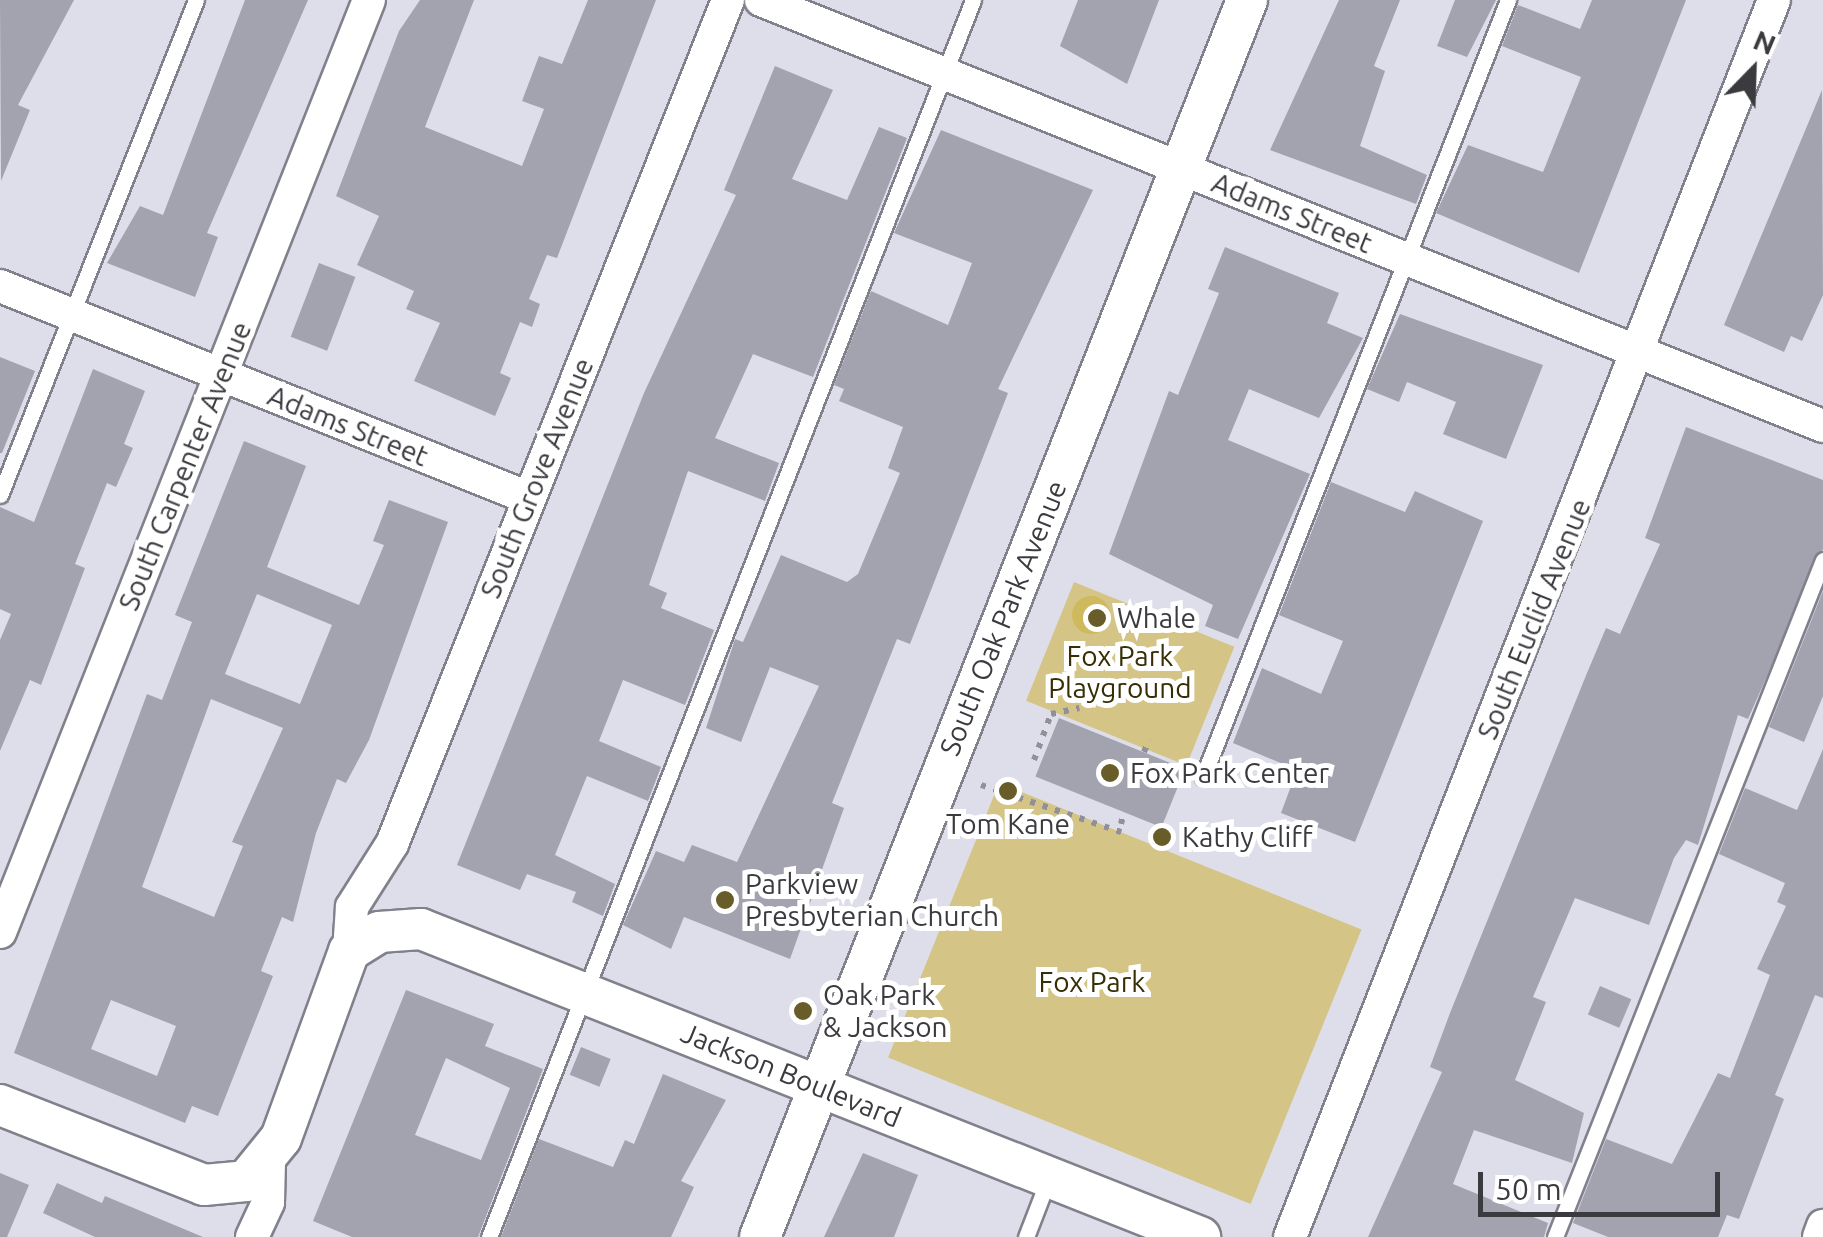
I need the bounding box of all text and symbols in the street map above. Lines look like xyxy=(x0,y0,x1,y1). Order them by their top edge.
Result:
north arrow xyxy=(1703,20,1803,120)
text: N xyxy=(1749,24,1781,60)
street label: Adams Street xyxy=(1207,166,1377,260)
street label: South Carpenter Avenue xyxy=(112,317,258,615)
street label: South Grove Avenue xyxy=(474,353,600,603)
street label: Adams Street xyxy=(263,379,433,473)
street label: South Oak Park Avenue xyxy=(932,476,1074,760)
street label: South Euclid Avenue xyxy=(1470,494,1598,744)
place label: Whale xyxy=(1117,601,1196,635)
marker: Whale xyxy=(1086,607,1108,629)
park label: Fox Park Playground xyxy=(1048,639,1192,705)
place label: Fox Park Center xyxy=(1130,756,1329,790)
marker: Fox Park Center xyxy=(1099,762,1121,784)
marker: Tom Kane xyxy=(997,780,1019,802)
place label: Tom Kane xyxy=(946,807,1070,841)
place label: Kathy Cliff xyxy=(1182,820,1313,854)
marker: Kathy Cliff xyxy=(1151,826,1173,848)
place label: Parkview Presbyterian Church xyxy=(745,867,999,933)
marker: Parkview Presbyterian Church xyxy=(714,889,736,911)
park label: Fox Park xyxy=(1039,965,1145,999)
place label: Oak Park & Jackson xyxy=(823,978,948,1044)
marker: Oak Park & Jackson xyxy=(792,1000,814,1022)
street label: Jackson Boulevard xyxy=(676,1016,906,1134)
scale bar xyxy=(1483,1152,1726,1214)
text: 50 m xyxy=(1495,1172,1562,1206)

